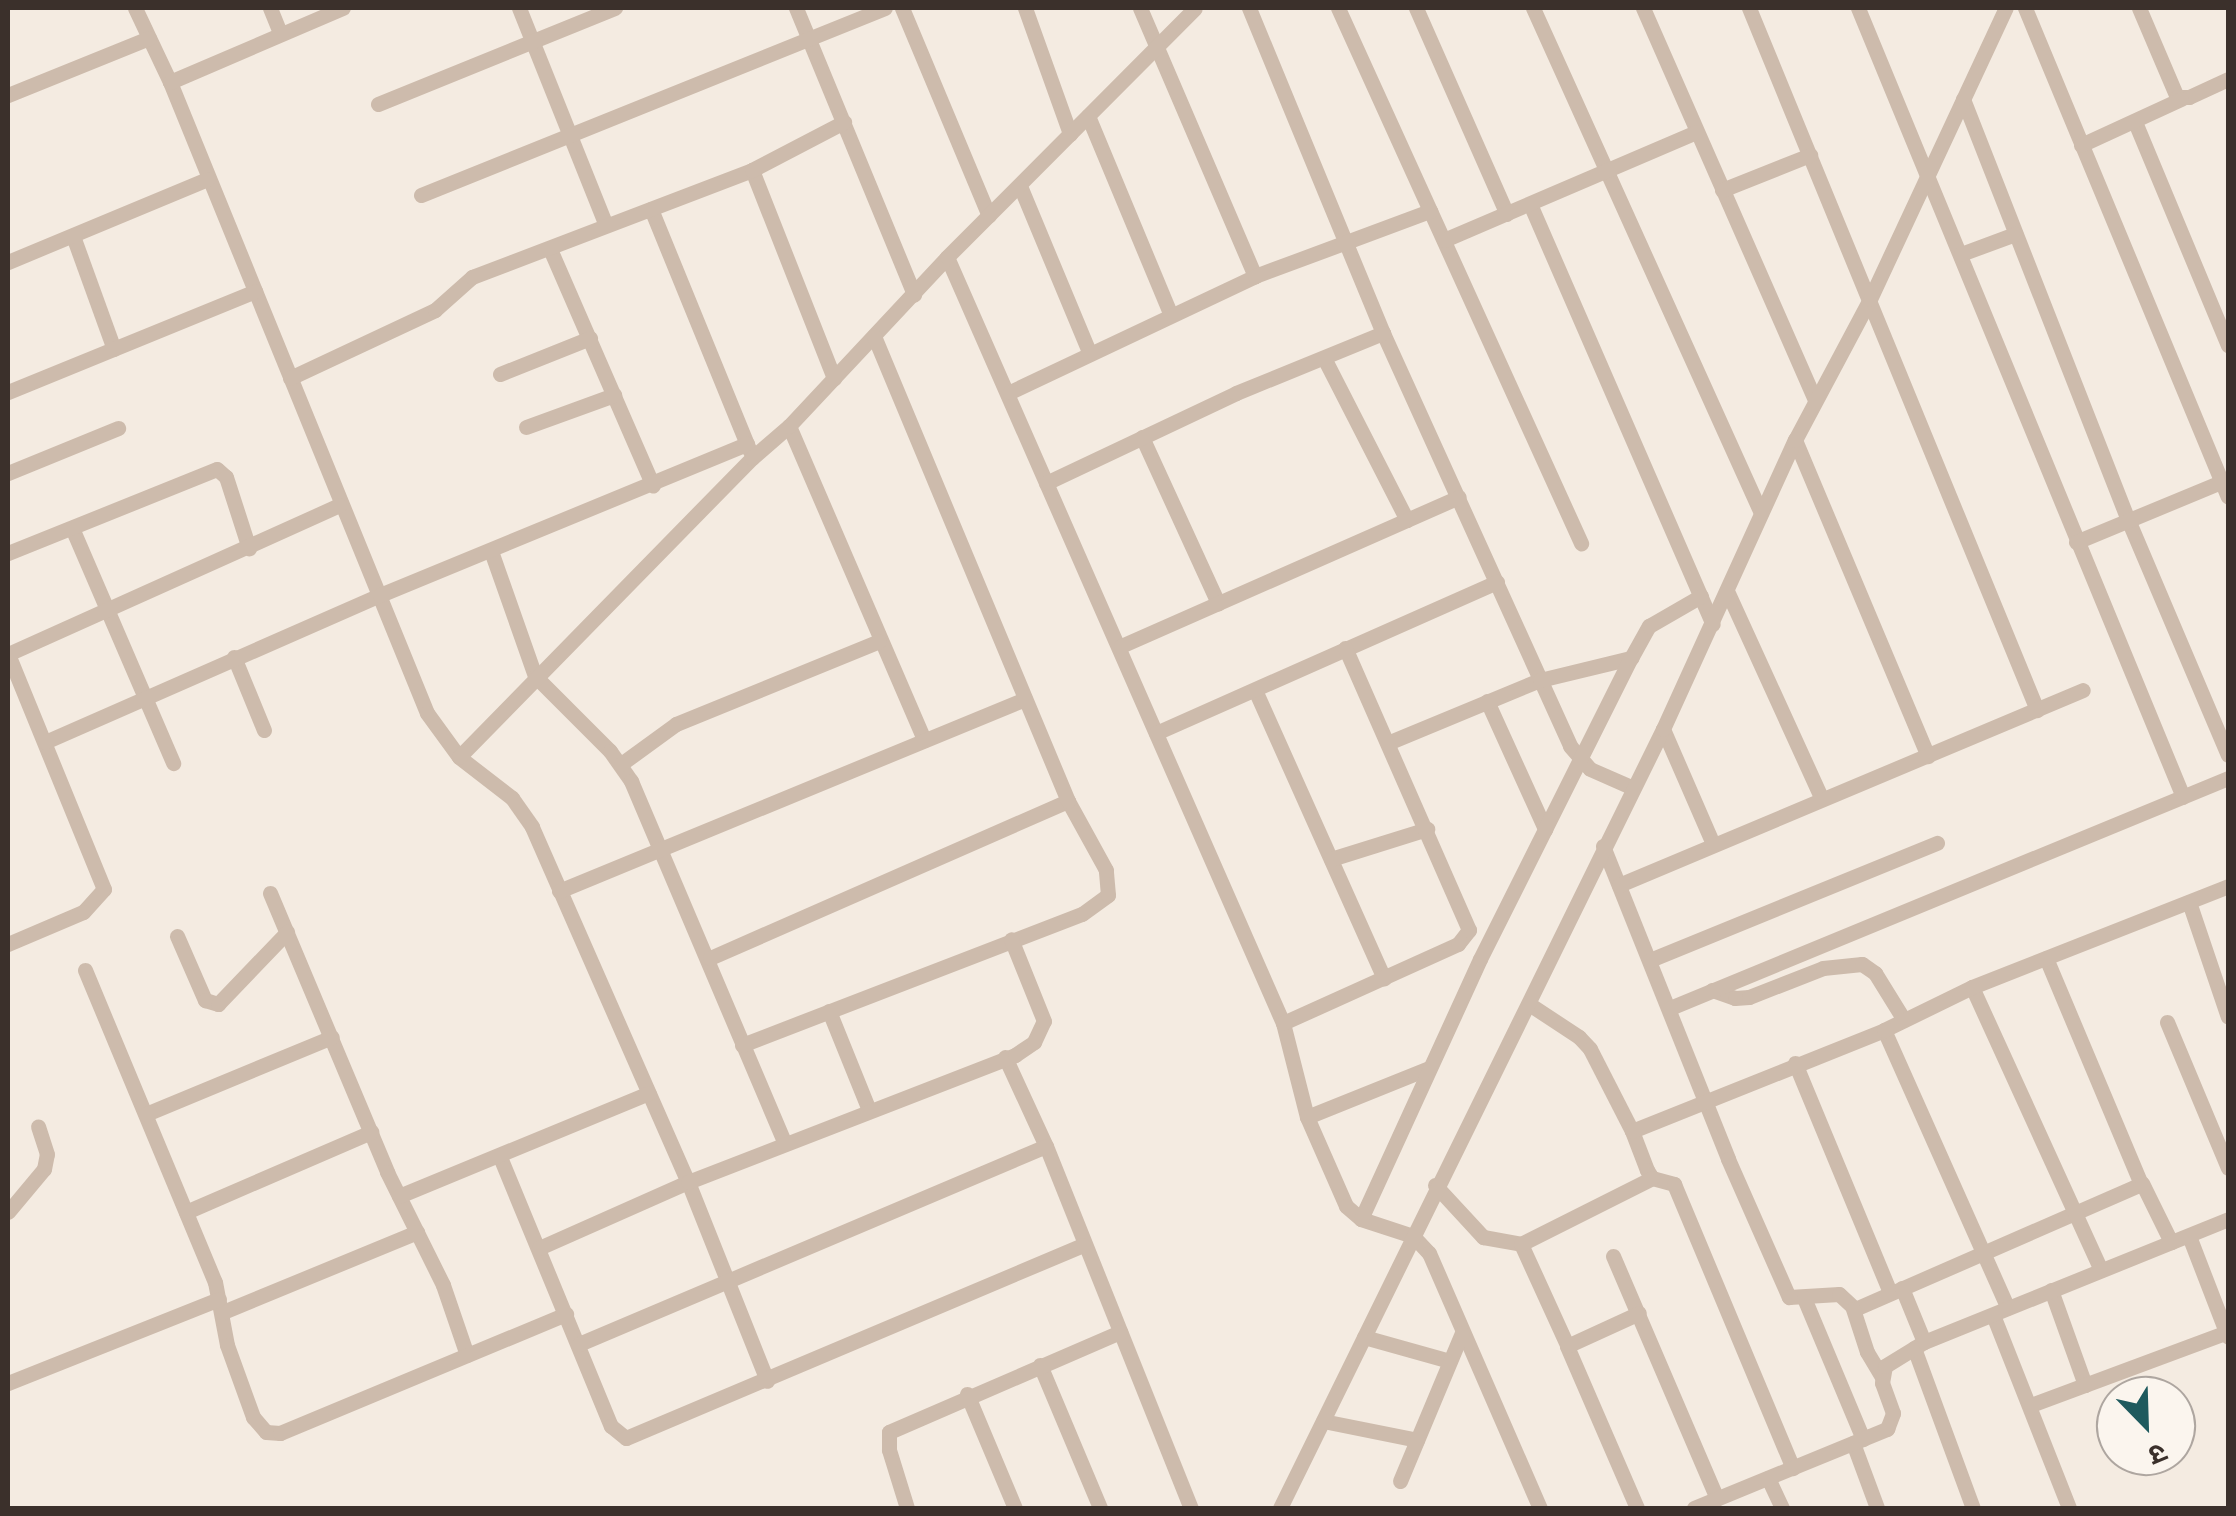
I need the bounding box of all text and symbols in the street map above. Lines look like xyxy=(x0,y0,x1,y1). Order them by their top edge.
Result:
north arrow xyxy=(2096,1376,2196,1476)
text: उ xyxy=(2142,1432,2172,1472)

